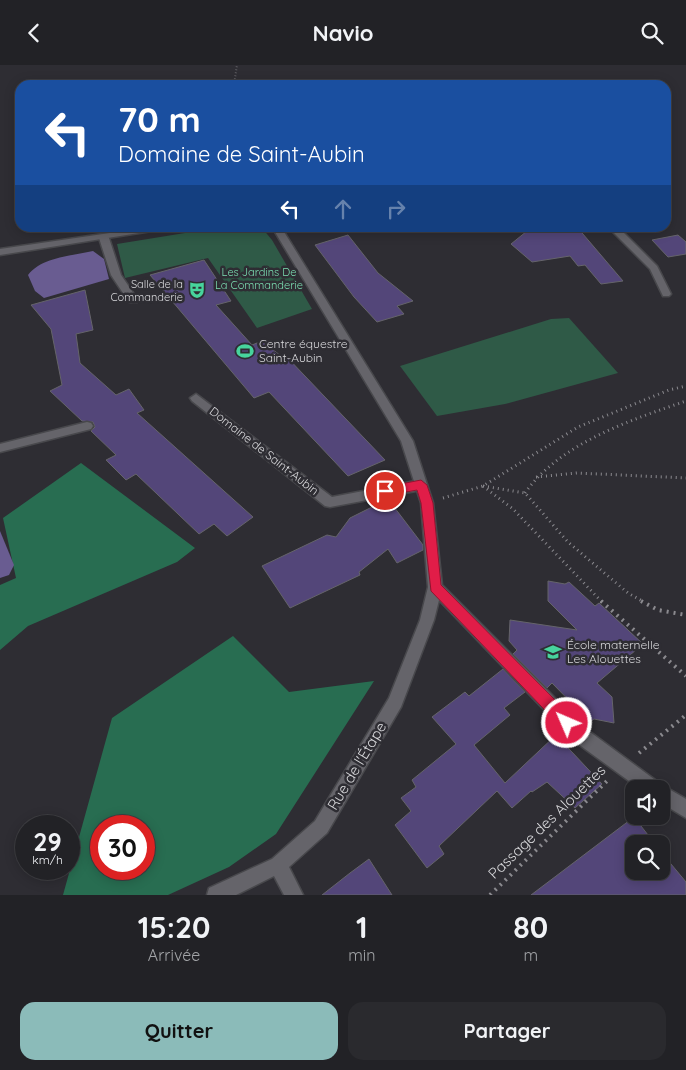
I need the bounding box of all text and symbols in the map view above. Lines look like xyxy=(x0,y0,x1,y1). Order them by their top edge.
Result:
icon: back xyxy=(20,19,48,47)
text: Navio xyxy=(312,19,374,47)
icon: search xyxy=(638,19,666,47)
text: 70 m xyxy=(118,97,201,141)
icon: left xyxy=(35,100,100,165)
text: Domaine de Saint-Aubin xyxy=(118,140,365,168)
icon: left xyxy=(276,195,304,223)
icon: ahead xyxy=(329,195,357,223)
icon: right xyxy=(382,195,410,223)
park label: Les Jardins De La Commanderie xyxy=(215,265,303,292)
place label: Salle de la Commanderie xyxy=(110,277,183,304)
theatre icon: Salle de la Commanderie xyxy=(187,280,207,300)
place label: Centre équestre Saint-Aubin xyxy=(259,336,348,365)
sports icon: Centre équestre Saint-Aubin xyxy=(235,341,255,361)
street label: Domaine de Saint-Aubin xyxy=(207,403,322,498)
pin xyxy=(364,470,406,512)
icon: arrive xyxy=(371,477,399,505)
place label: École maternelle Les Alouettes xyxy=(567,637,660,666)
school or university icon: École maternelle Les Alouettes xyxy=(543,642,563,662)
position arrow xyxy=(540,696,592,748)
street label: Rue de l'Étape xyxy=(323,718,390,813)
street label: Passage des Alouettes xyxy=(484,761,609,883)
map controls xyxy=(625,780,670,880)
button: sound xyxy=(625,780,670,825)
speed limit sign: 30 xyxy=(90,815,155,880)
text: 29 xyxy=(33,826,62,857)
button: search xyxy=(625,835,670,880)
text: km/h xyxy=(32,852,63,867)
text: 15:20 xyxy=(138,908,210,946)
text: 1 xyxy=(356,908,368,946)
text: 80 xyxy=(513,908,548,946)
text: Arrivée xyxy=(148,945,200,965)
text: min xyxy=(348,945,376,965)
text: m xyxy=(523,945,538,965)
button: Quitter xyxy=(20,1002,338,1060)
button: Partager xyxy=(348,1002,666,1060)

